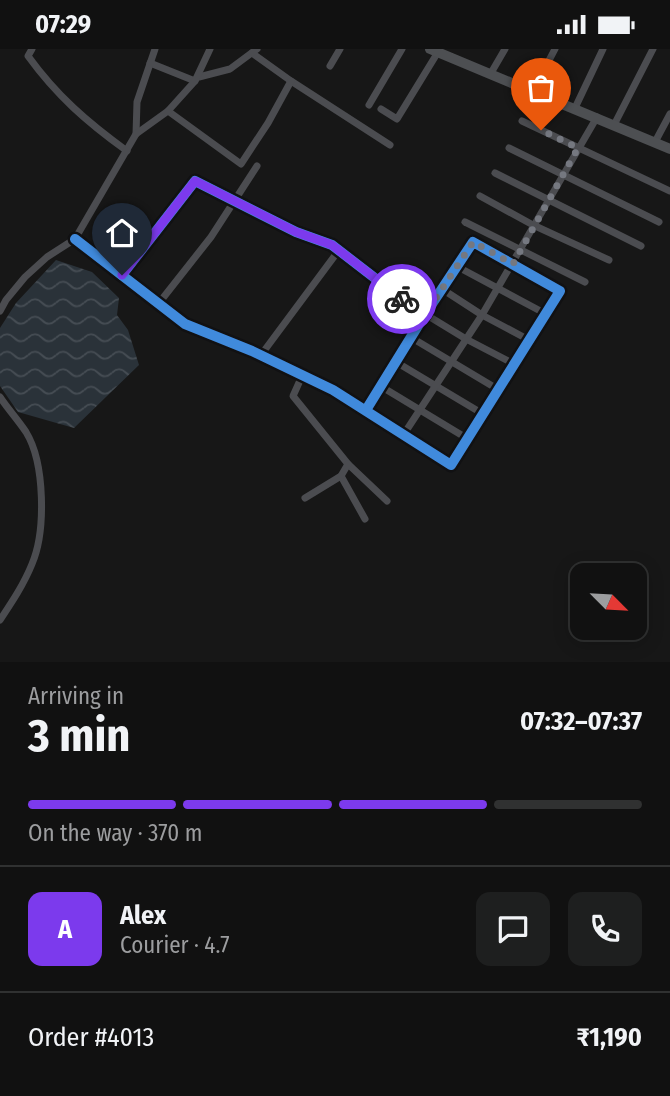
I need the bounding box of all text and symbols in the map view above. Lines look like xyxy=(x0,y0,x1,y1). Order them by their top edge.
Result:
text: 07:29 xyxy=(35,9,91,40)
pin xyxy=(511,58,571,130)
icon: bag xyxy=(522,69,560,107)
pin xyxy=(92,203,152,275)
icon: home xyxy=(103,214,141,252)
courier xyxy=(367,264,437,334)
icon: bike xyxy=(383,280,421,318)
north arrow xyxy=(570,563,648,641)
map controls xyxy=(570,563,647,640)
text: Arriving in xyxy=(28,682,124,710)
text: 07:32–07:37 xyxy=(520,706,642,737)
text: 3 min xyxy=(28,708,130,763)
text: On the way · 370 m xyxy=(28,819,202,847)
button: chat xyxy=(476,892,550,966)
button: phone xyxy=(568,892,642,966)
text: Alex xyxy=(120,900,166,931)
text: A xyxy=(58,914,72,945)
text: Courier · 4.7 xyxy=(120,931,230,959)
text: Order #4013 xyxy=(28,1022,154,1053)
text: ₹1,190 xyxy=(576,1022,642,1053)

